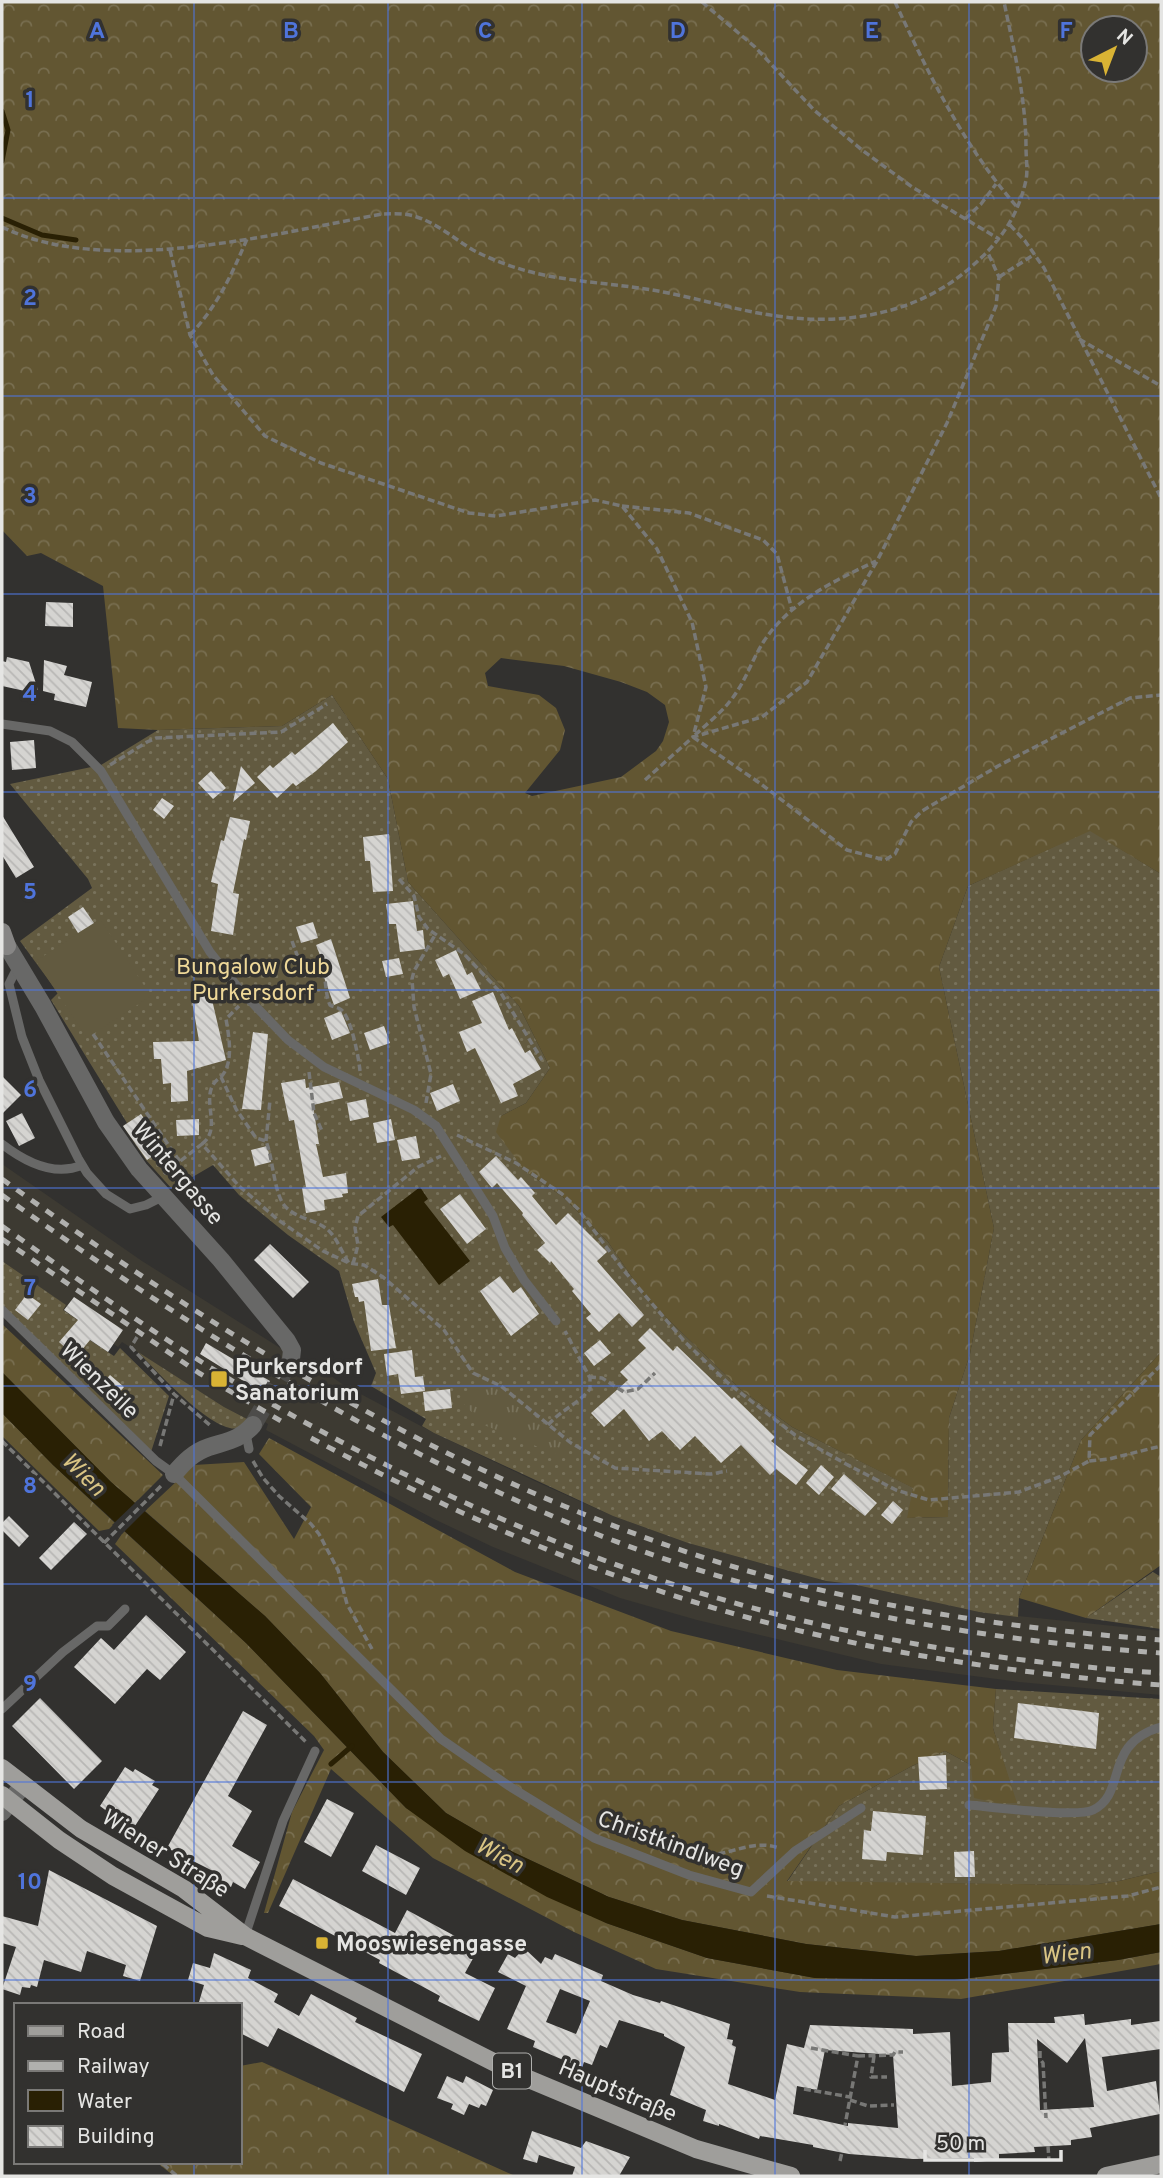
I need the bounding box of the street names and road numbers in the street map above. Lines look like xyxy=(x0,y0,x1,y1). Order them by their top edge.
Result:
street label: Wintergasse xyxy=(125,1117,229,1232)
street label: Wienzeile xyxy=(53,1337,144,1427)
street label: Wiener Straße xyxy=(96,1804,234,1906)
street label: Christkindlweg xyxy=(593,1805,747,1885)
road number: B1 xyxy=(493,2054,531,2088)
street label: Hauptstraße xyxy=(553,2054,681,2130)

